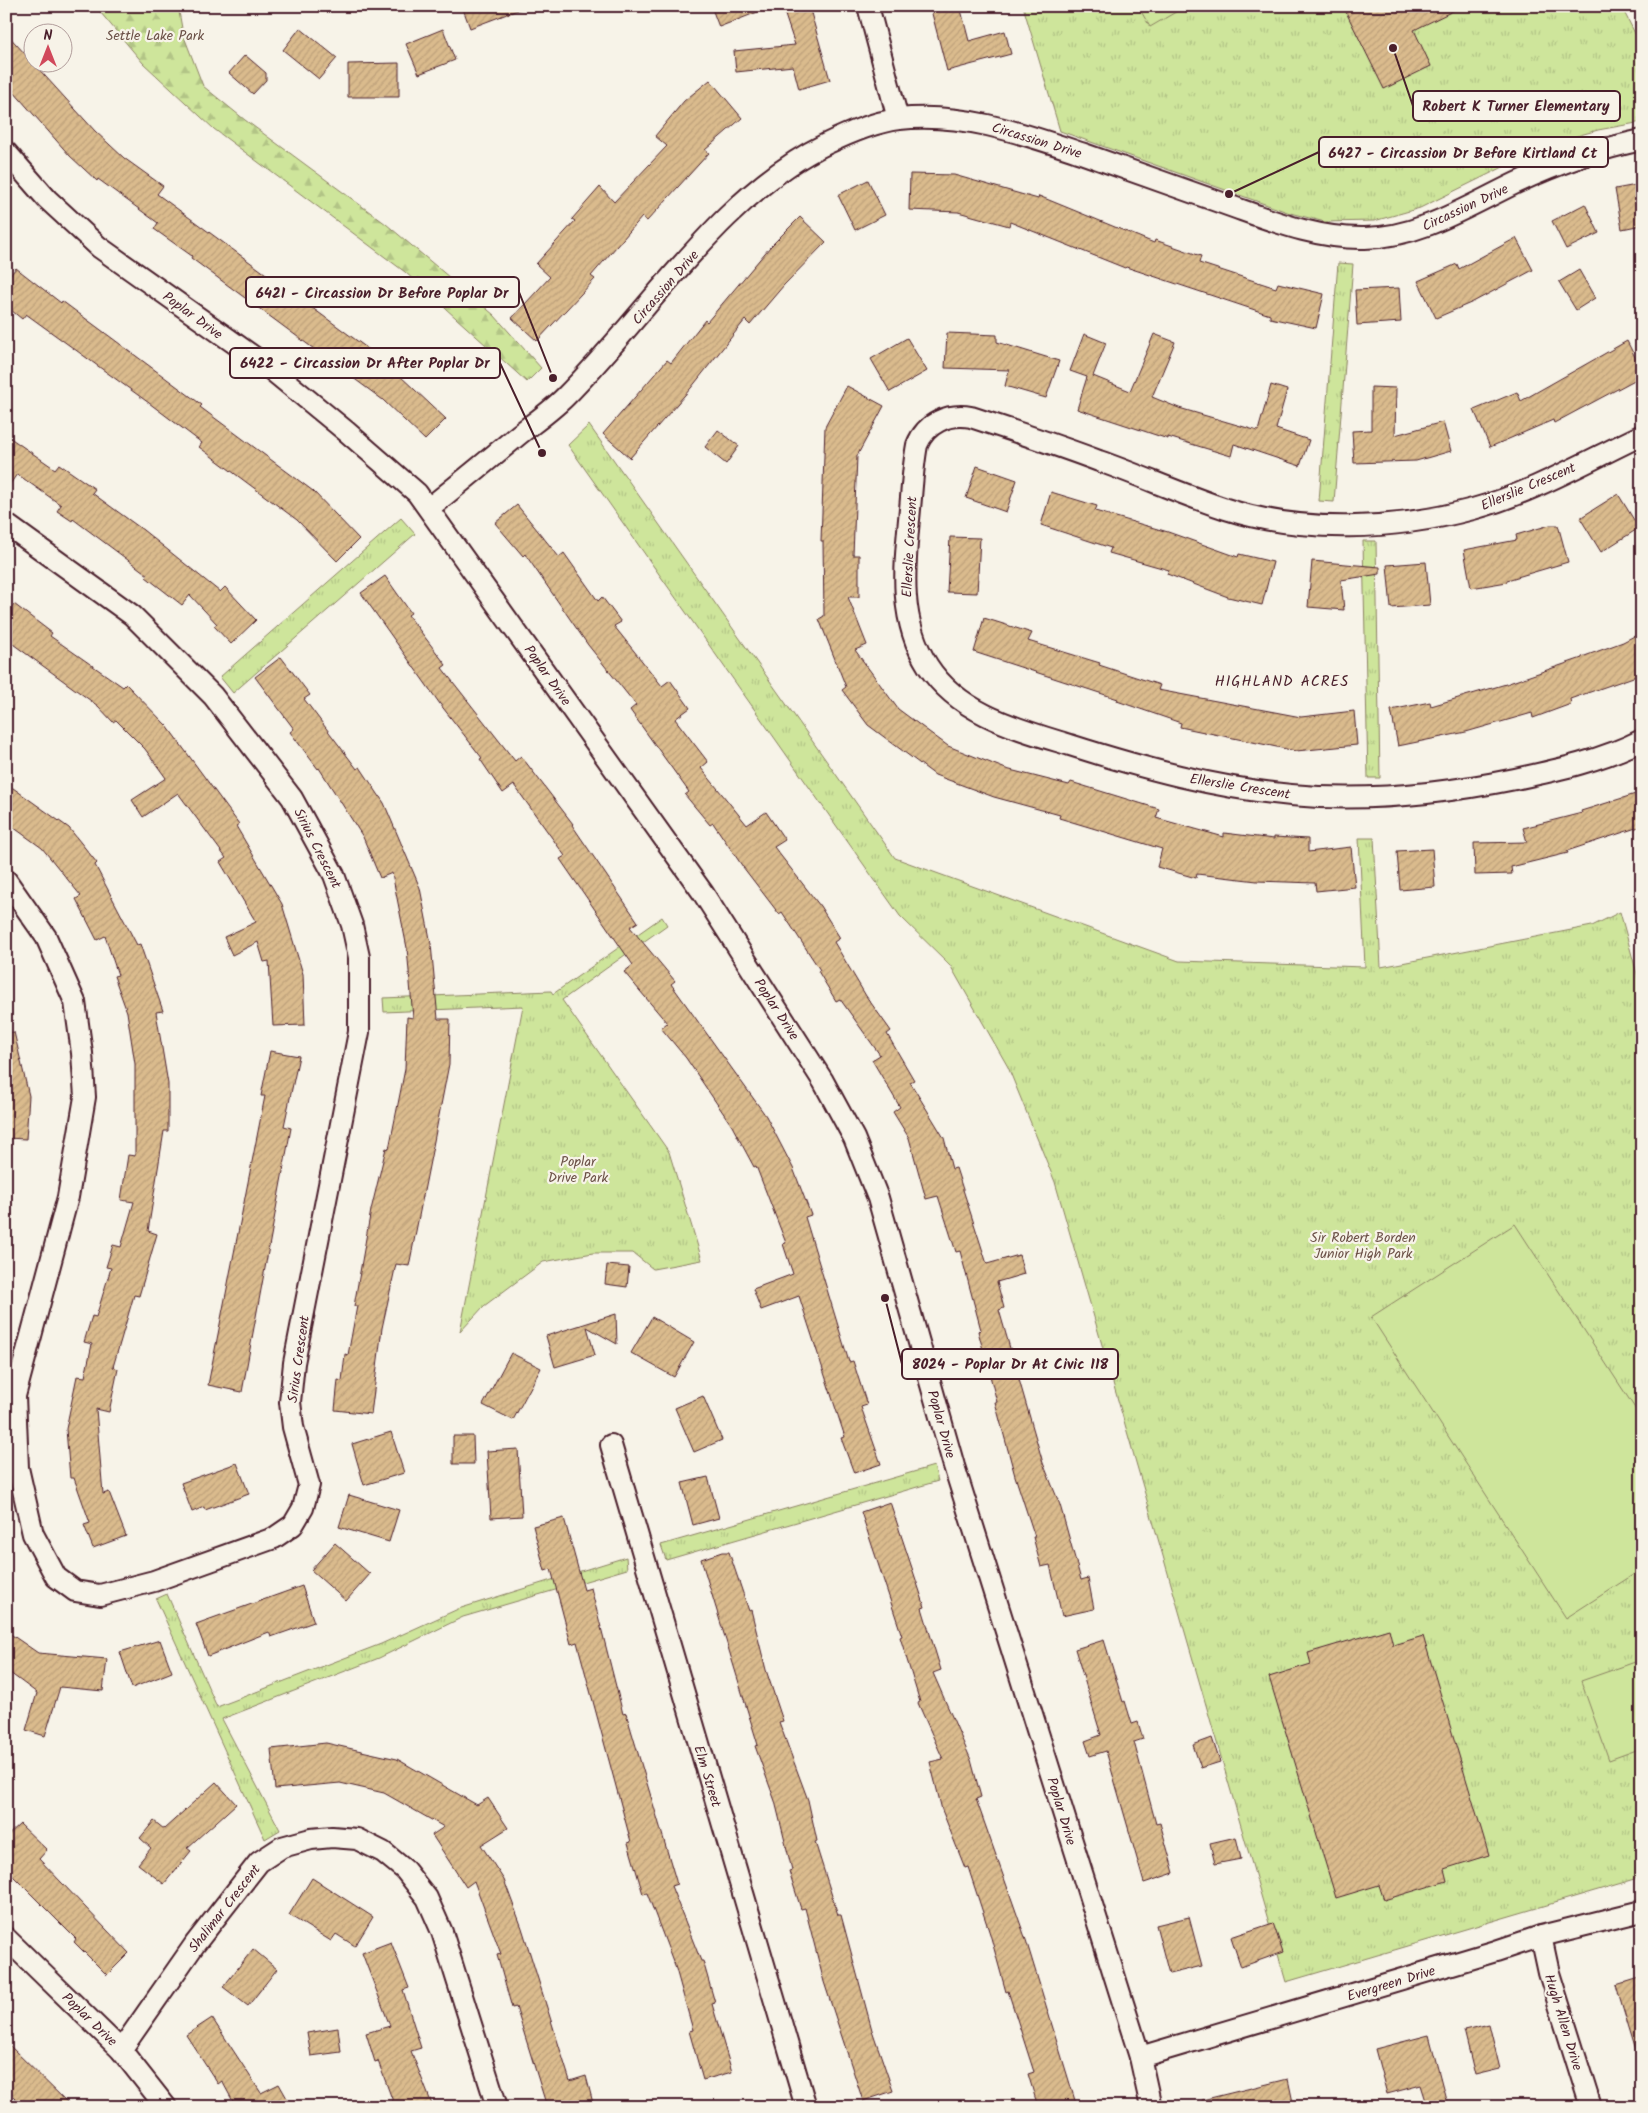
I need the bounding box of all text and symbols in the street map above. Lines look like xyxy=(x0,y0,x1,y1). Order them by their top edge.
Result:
north arrow xyxy=(22,22,72,72)
text: N xyxy=(44,25,53,47)
park label: Settle Lake Park xyxy=(106,25,204,47)
callout: Robert K Turner Elementary xyxy=(1413,91,1620,121)
text: Robert K Turner Elementary xyxy=(1422,95,1610,119)
street label: Circassion Drive xyxy=(989,117,1085,165)
callout: 6427 - Circassion Dr Before Kirtland Ct xyxy=(1319,137,1608,167)
text: 6427 - Circassion Dr Before Kirtland Ct xyxy=(1329,142,1598,166)
street label: Circassion Drive xyxy=(1419,178,1513,238)
street label: Circassion Drive xyxy=(627,245,705,330)
callout: 6421 - Circassion Dr Before Poplar Dr xyxy=(246,277,519,307)
text: 6421 - Circassion Dr Before Poplar Dr xyxy=(256,282,509,306)
street label: Poplar Drive xyxy=(158,286,228,346)
callout: 6422 - Circassion Dr After Poplar Dr xyxy=(230,348,500,378)
text: 6422 - Circassion Dr After Poplar Dr xyxy=(240,352,490,376)
street label: Ellerslie Crescent xyxy=(1477,457,1580,517)
street label: Ellerslie Crescent xyxy=(896,495,924,598)
street label: Poplar Drive xyxy=(518,641,577,711)
district label: HIGHLAND ACRES xyxy=(1215,670,1349,694)
street label: Ellerslie Crescent xyxy=(1188,768,1292,806)
street label: Sirius Crescent xyxy=(287,804,347,893)
street label: Poplar Drive xyxy=(748,974,805,1046)
park label: Poplar Drive Park xyxy=(548,1151,609,1189)
park label: Sir Robert Borden Junior High Park xyxy=(1310,1227,1416,1265)
street label: Sirius Crescent xyxy=(282,1314,316,1404)
callout: 8024 - Poplar Dr At Civic 118 xyxy=(902,1349,1118,1379)
text: 8024 - Poplar Dr At Civic 118 xyxy=(912,1353,1108,1377)
street label: Poplar Drive xyxy=(921,1388,961,1462)
street label: Elm Street xyxy=(687,1743,727,1811)
street label: Poplar Drive xyxy=(1040,1775,1082,1849)
street label: Shalimar Crescent xyxy=(183,1859,267,1958)
street label: Evergreen Drive xyxy=(1344,1960,1439,2008)
street label: Hugh Allen Drive xyxy=(1538,1971,1588,2074)
street label: Poplar Drive xyxy=(56,1987,123,2052)

